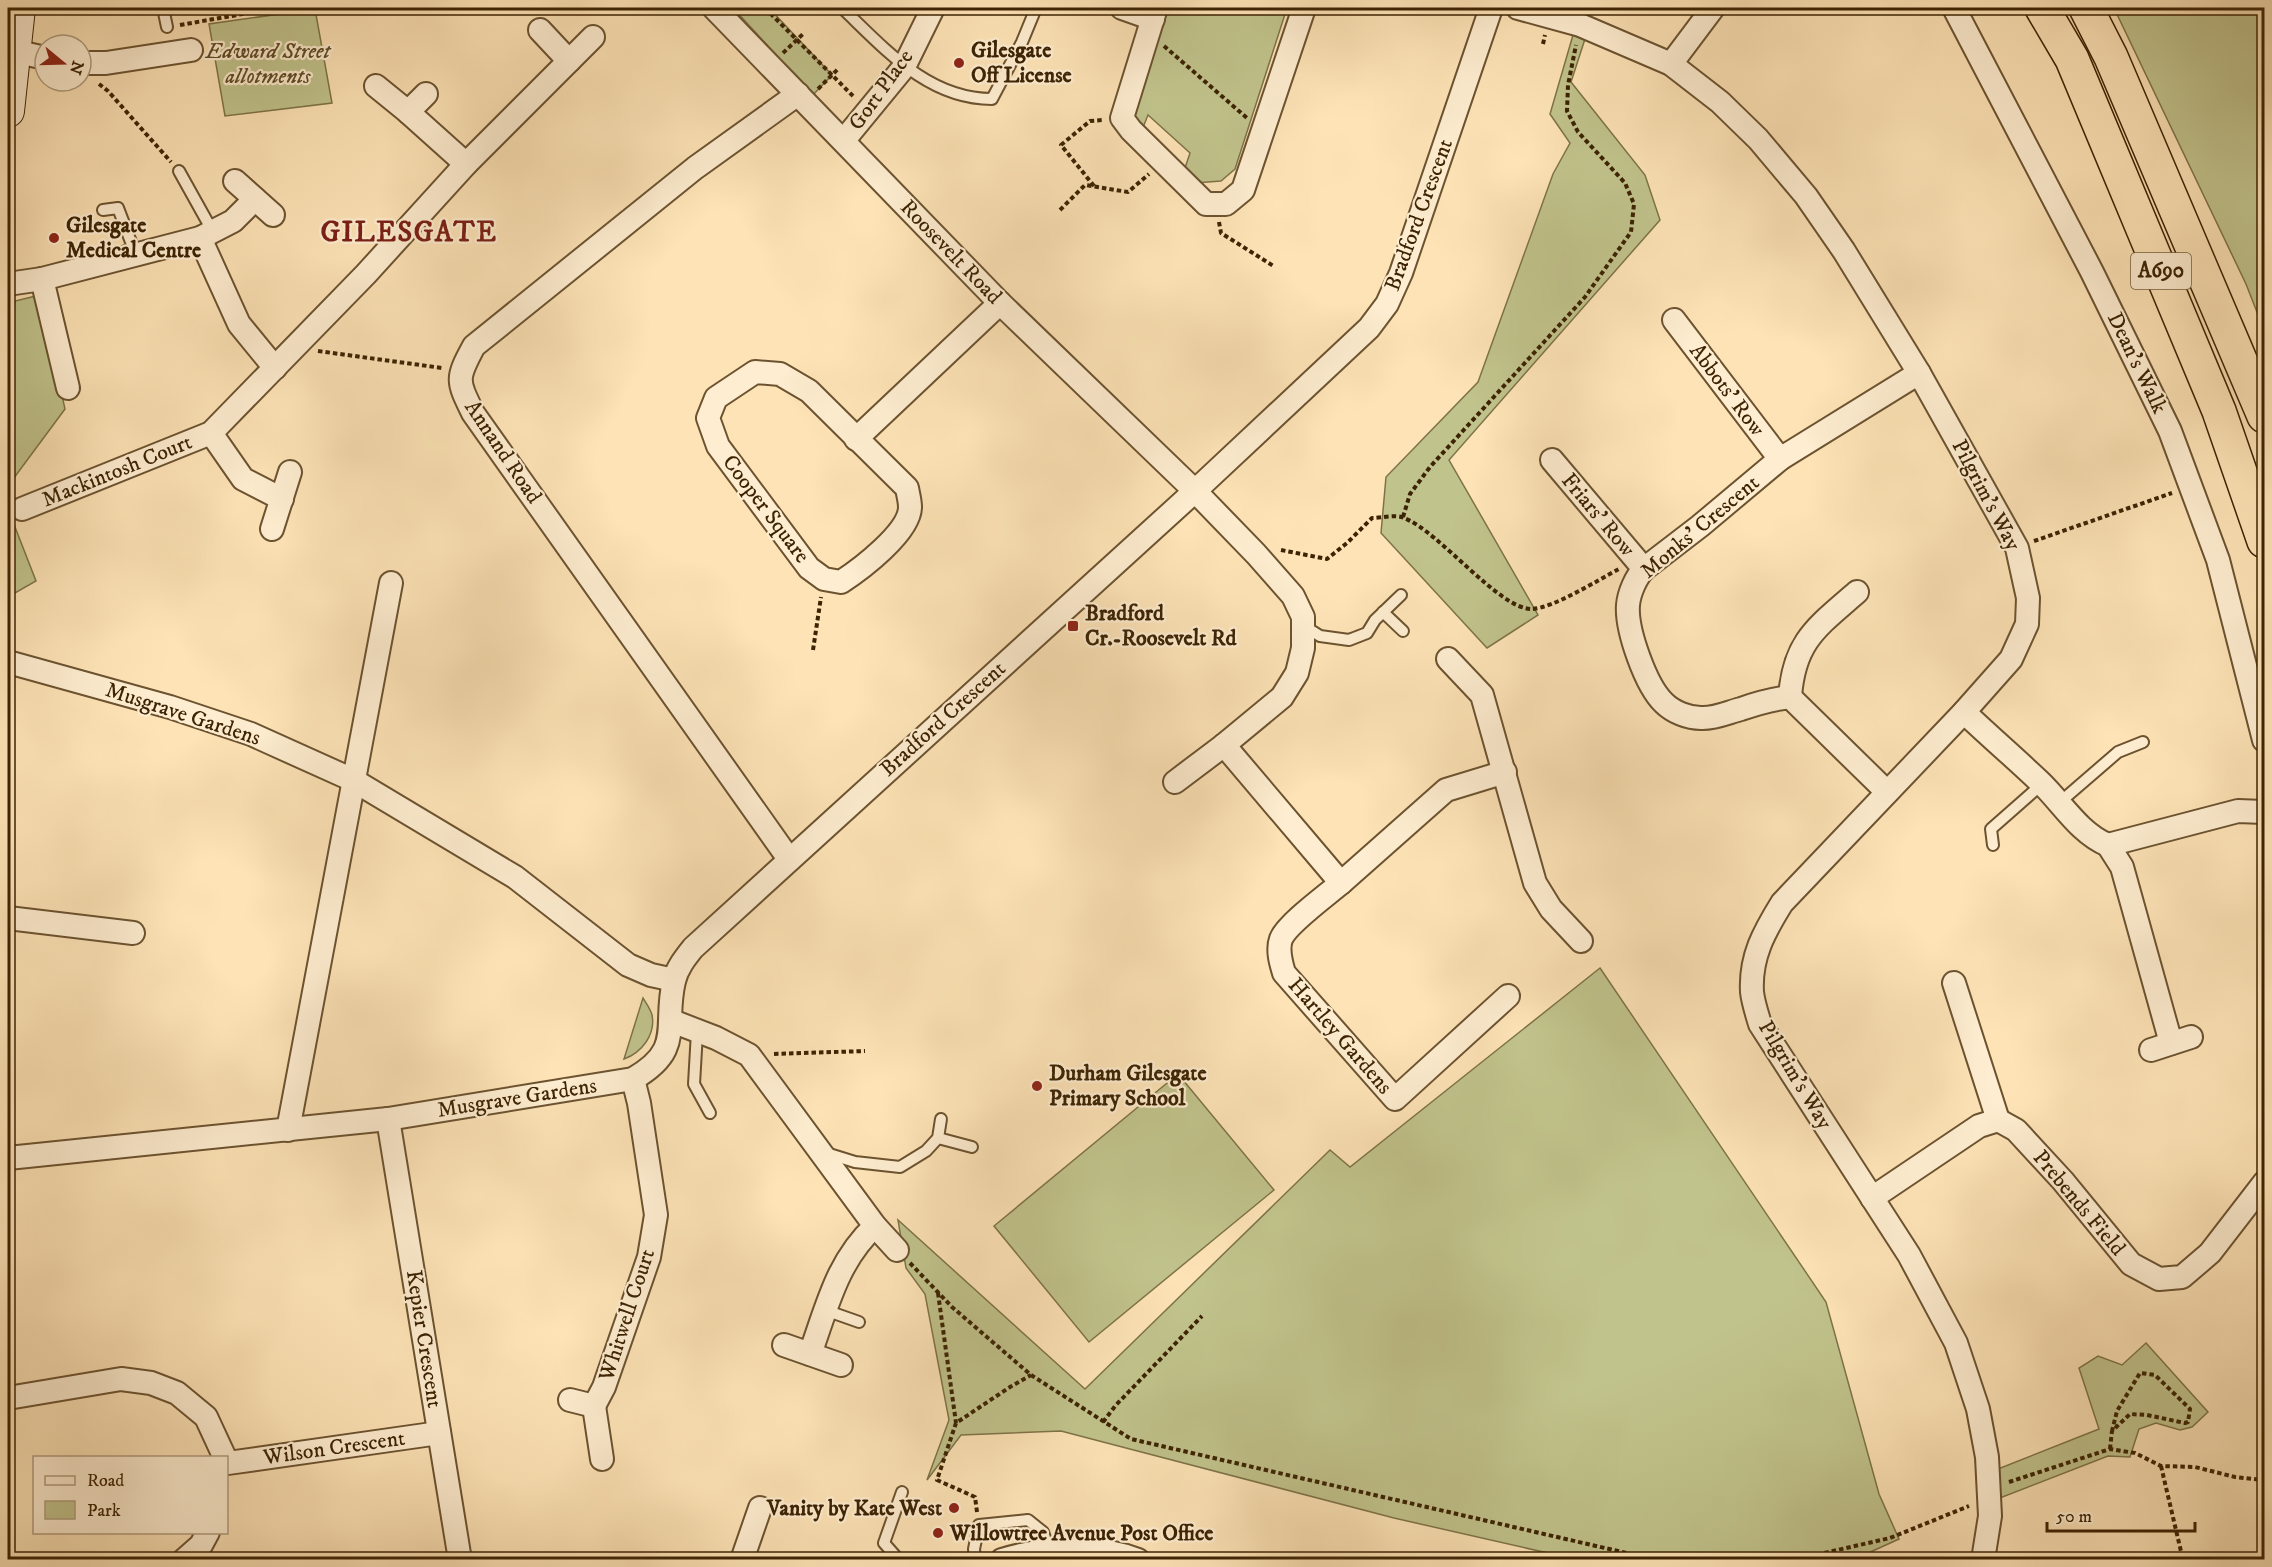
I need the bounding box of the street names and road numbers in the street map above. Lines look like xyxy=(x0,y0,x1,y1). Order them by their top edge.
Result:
street label: Gort Place xyxy=(843,44,919,136)
street label: Bradford Crescent xyxy=(1379,135,1459,295)
street label: Roosevelt Road xyxy=(894,194,1008,310)
road number: A690 xyxy=(2131,253,2191,289)
street label: Dean's Walk xyxy=(2101,308,2173,418)
street label: Abbots' Row xyxy=(1683,338,1771,442)
street label: Annand Road xyxy=(459,395,547,509)
street label: Mackintosh Court xyxy=(38,429,196,513)
street label: Pilgrim's Way xyxy=(1945,435,2027,556)
street label: Cooper Square xyxy=(716,449,816,569)
street label: Friars' Row xyxy=(1555,468,1641,562)
street label: Monks' Crescent xyxy=(1635,469,1765,585)
street label: Bradford Crescent xyxy=(875,655,1011,783)
street label: Musgrave Gardens xyxy=(102,676,264,752)
street label: Hartley Gardens xyxy=(1282,972,1398,1100)
street label: Pilgrim's Way xyxy=(1752,1016,1838,1135)
street label: Musgrave Gardens xyxy=(435,1072,599,1124)
street label: Prebends Field xyxy=(2027,1145,2131,1261)
street label: Whitwell Court xyxy=(593,1246,661,1385)
street label: Kepier Crescent xyxy=(400,1268,448,1410)
street label: Wilson Crescent xyxy=(260,1425,407,1471)

